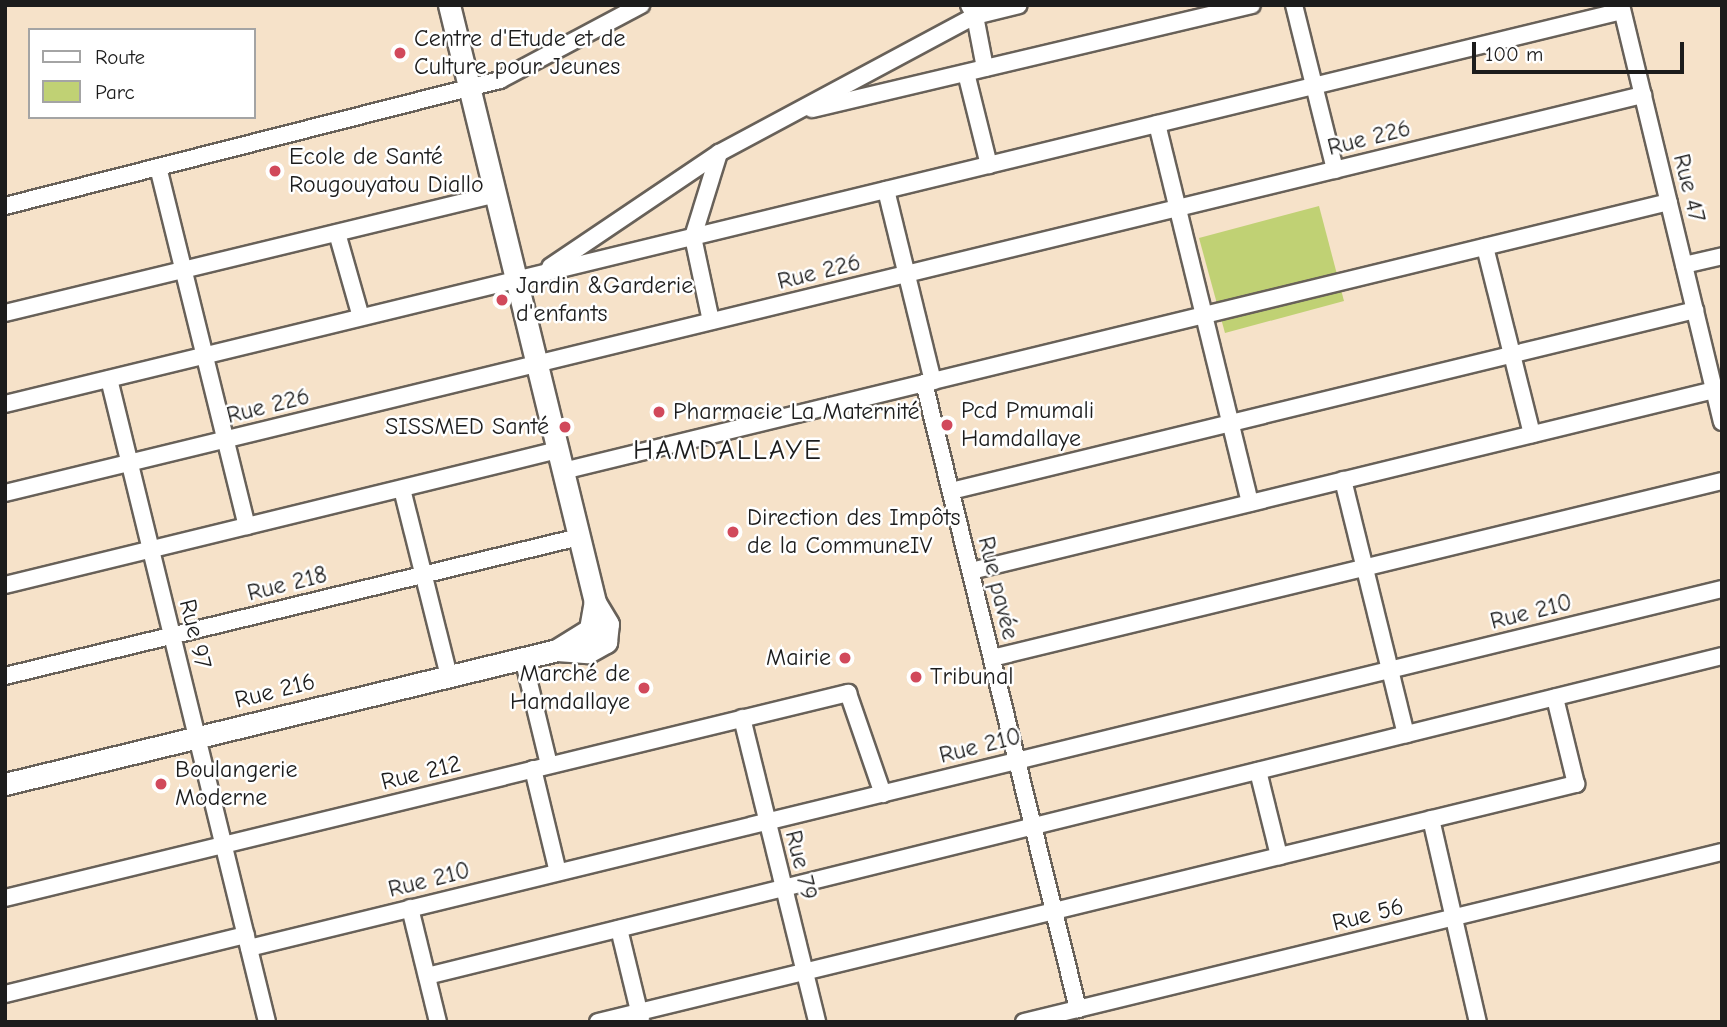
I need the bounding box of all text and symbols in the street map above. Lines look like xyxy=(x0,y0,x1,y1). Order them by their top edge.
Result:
place label: Centre d'Etude et de Culture pour Jeunes xyxy=(414,25,625,81)
legend xyxy=(28,28,256,119)
scale bar xyxy=(1475,28,1687,72)
text: 100 m xyxy=(1485,42,1543,66)
text: Route xyxy=(95,45,145,69)
marker: Centre d'Etude et de Culture pour Jeunes xyxy=(392,45,408,61)
text: Parc xyxy=(95,80,135,104)
street label: Rue 226 xyxy=(1324,114,1414,162)
place label: Ecole de Santé Rougouyatou Diallo xyxy=(289,143,484,199)
street label: Rue 47 xyxy=(1667,151,1711,225)
marker: Ecole de Santé Rougouyatou Diallo xyxy=(267,163,283,179)
street label: Rue 226 xyxy=(774,248,864,296)
place label: Jardin &Garderie d'enfants xyxy=(516,272,693,328)
marker: Jardin &Garderie d'enfants xyxy=(494,292,510,308)
street label: Rue 226 xyxy=(223,382,313,430)
place label: Pcd Pmumali Hamdallaye xyxy=(961,397,1094,453)
place label: Pharmacie La Maternité xyxy=(673,398,920,426)
marker: Pharmacie La Maternité xyxy=(651,404,667,420)
place label: SISSMED Santé xyxy=(385,413,549,441)
marker: SISSMED Santé xyxy=(555,417,575,437)
marker: Pcd Pmumali Hamdallaye xyxy=(939,417,955,433)
district label: HAMDALLAYE xyxy=(634,433,822,467)
place label: Direction des Impôts de la CommuneIV xyxy=(747,504,961,560)
marker: Direction des Impôts de la CommuneIV xyxy=(725,524,741,540)
street label: Rue pavée xyxy=(971,533,1025,643)
street label: Rue 218 xyxy=(244,560,330,608)
street label: Rue 210 xyxy=(1487,588,1575,636)
street label: Rue 97 xyxy=(172,596,218,672)
place label: Mairie xyxy=(766,644,831,672)
marker: Mairie xyxy=(837,650,853,666)
place label: Marché de Hamdallaye xyxy=(510,660,630,716)
place label: Tribunal xyxy=(930,663,1014,691)
street label: Rue 216 xyxy=(232,667,318,715)
marker: Tribunal xyxy=(908,669,924,685)
marker: Marché de Hamdallaye xyxy=(636,680,652,696)
street label: Rue 210 xyxy=(936,722,1024,770)
street label: Rue 212 xyxy=(378,749,464,797)
place label: Boulangerie Moderne xyxy=(175,756,297,812)
marker: Boulangerie Moderne xyxy=(153,776,169,792)
street label: Rue 79 xyxy=(778,827,824,903)
street label: Rue 210 xyxy=(385,856,473,904)
street label: Rue 56 xyxy=(1329,892,1407,938)

